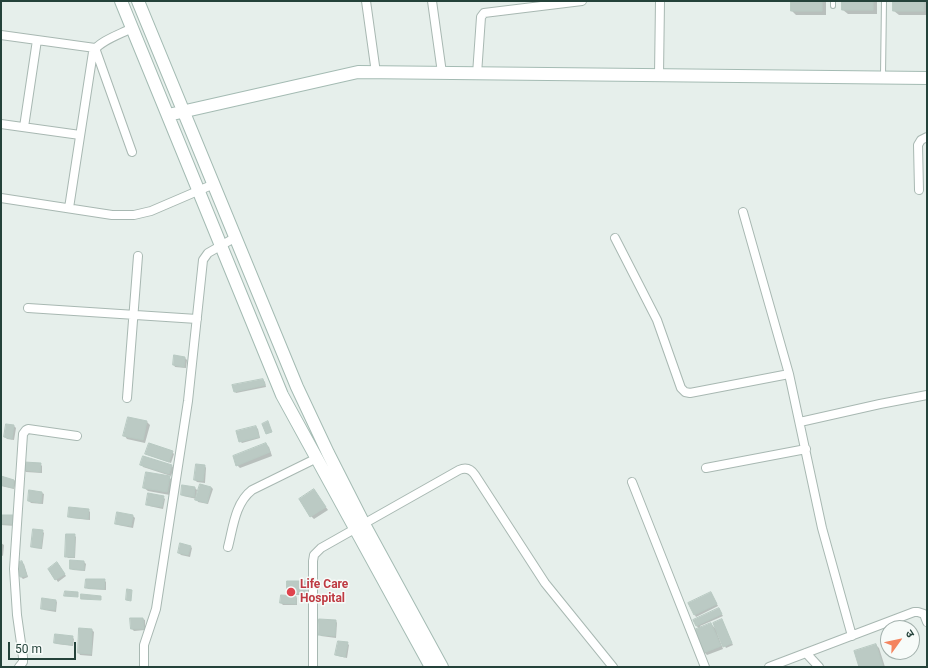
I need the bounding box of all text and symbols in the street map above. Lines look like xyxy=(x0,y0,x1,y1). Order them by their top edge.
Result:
place label: Life Care Hospital xyxy=(300,578,348,606)
marker: Life Care Hospital xyxy=(285,586,297,598)
north arrow xyxy=(880,620,920,660)
text: उ xyxy=(902,627,917,640)
scale bar xyxy=(10,634,78,660)
text: 50 m xyxy=(15,642,42,656)

